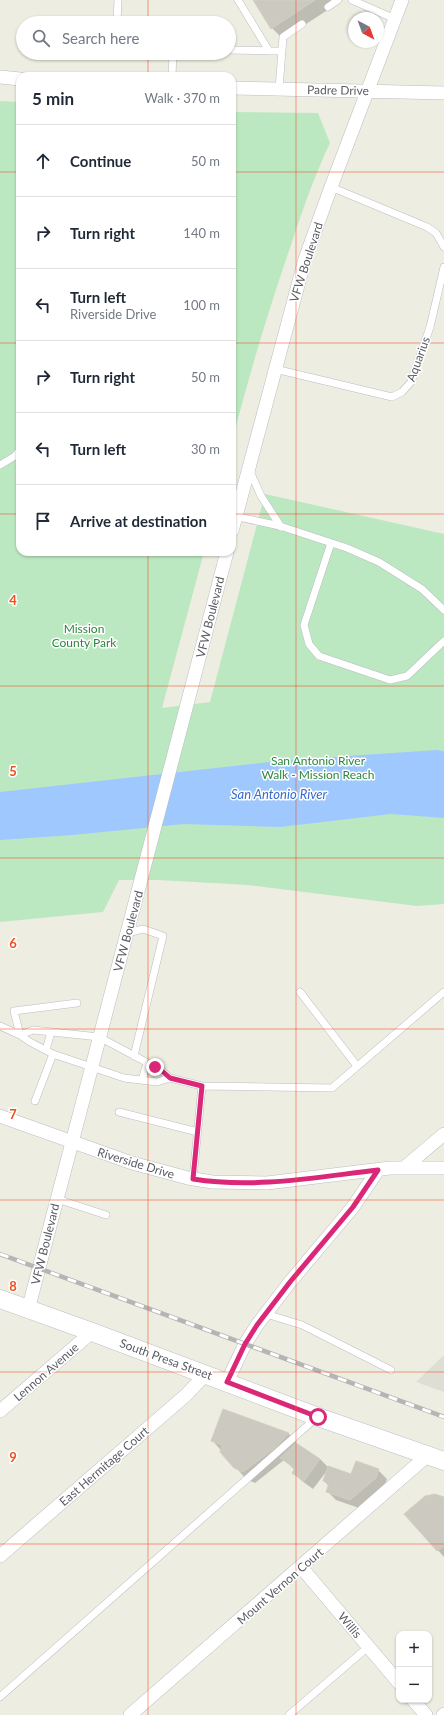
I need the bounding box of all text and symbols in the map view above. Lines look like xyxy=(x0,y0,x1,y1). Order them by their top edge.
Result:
north arrow xyxy=(348,12,384,48)
search box xyxy=(16,16,236,60)
icon: search xyxy=(30,27,52,49)
text: Search here xyxy=(62,29,139,47)
street label: Padre Drive xyxy=(307,82,369,98)
text: 5 min xyxy=(32,88,74,109)
text: Walk · 370 m xyxy=(144,90,220,106)
icon: ahead xyxy=(32,150,54,172)
text: Continue xyxy=(70,152,131,170)
text: 50 m xyxy=(191,153,220,169)
street label: VFW Boulevard xyxy=(286,220,326,304)
icon: right xyxy=(32,222,54,244)
text: Turn right xyxy=(70,224,135,242)
text: 140 m xyxy=(183,225,220,241)
text: Turn left xyxy=(70,288,126,306)
icon: left xyxy=(32,294,54,316)
text: 100 m xyxy=(183,297,220,313)
text: Riverside Drive xyxy=(70,306,156,322)
street label: Aquarius xyxy=(403,335,433,383)
icon: right xyxy=(32,366,54,388)
text: Turn right xyxy=(70,368,135,386)
text: 50 m xyxy=(191,369,220,385)
icon: left xyxy=(32,438,54,460)
text: Turn left xyxy=(70,440,126,458)
text: 30 m xyxy=(191,441,220,457)
icon: arrive xyxy=(32,510,54,532)
text: Arrive at destination xyxy=(70,512,207,530)
street label: VFW Boulevard xyxy=(193,575,227,659)
text: 4 xyxy=(9,592,17,608)
park label: Mission County Park xyxy=(52,621,117,650)
park label: San Antonio River Walk - Mission Reach xyxy=(262,753,374,782)
text: 5 xyxy=(9,763,17,779)
water label: San Antonio River xyxy=(231,786,328,802)
street label: VFW Boulevard xyxy=(110,889,146,973)
text: 6 xyxy=(9,935,17,951)
route end xyxy=(146,1058,164,1076)
text: 7 xyxy=(9,1106,17,1122)
street label: Riverside Drive xyxy=(96,1144,176,1182)
street label: VFW Boulevard xyxy=(28,1202,62,1286)
text: 8 xyxy=(9,1278,17,1294)
street label: South Presa Street xyxy=(118,1335,215,1383)
street label: Lennon Avenue xyxy=(10,1340,82,1404)
route start xyxy=(309,1408,327,1426)
street label: East Hermitage Court xyxy=(56,1423,152,1509)
text: 9 xyxy=(9,1449,17,1465)
street label: Mount Vernon Court xyxy=(234,1544,327,1628)
street label: Willis xyxy=(335,1609,365,1641)
map controls xyxy=(396,1631,432,1703)
button: + xyxy=(396,1631,432,1667)
button: − xyxy=(396,1667,432,1703)

